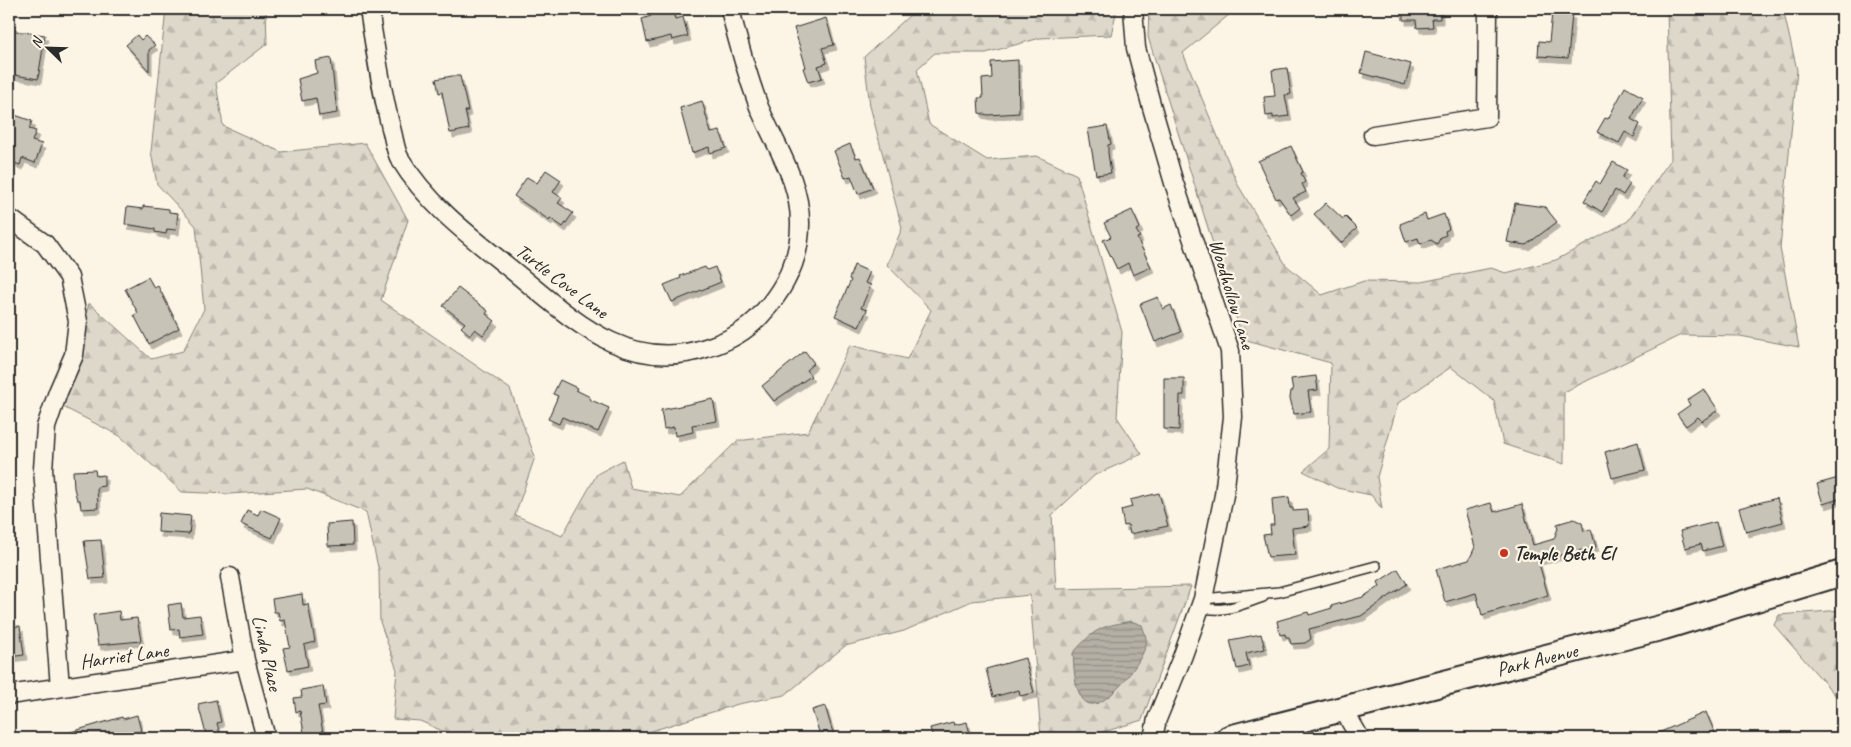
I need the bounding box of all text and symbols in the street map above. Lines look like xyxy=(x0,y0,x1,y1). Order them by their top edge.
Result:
north arrow xyxy=(22,22,72,72)
text: N xyxy=(27,34,47,50)
street label: Woodhollow Lane xyxy=(1203,236,1261,353)
street label: Turtle Cove Lane xyxy=(511,238,615,325)
place label: Temple Beth El xyxy=(1514,541,1618,566)
marker: Temple Beth El xyxy=(1498,547,1510,559)
street label: Linda Place xyxy=(246,613,288,695)
street label: Harriet Lane xyxy=(78,637,171,675)
street label: Park Avenue xyxy=(1494,638,1582,682)

